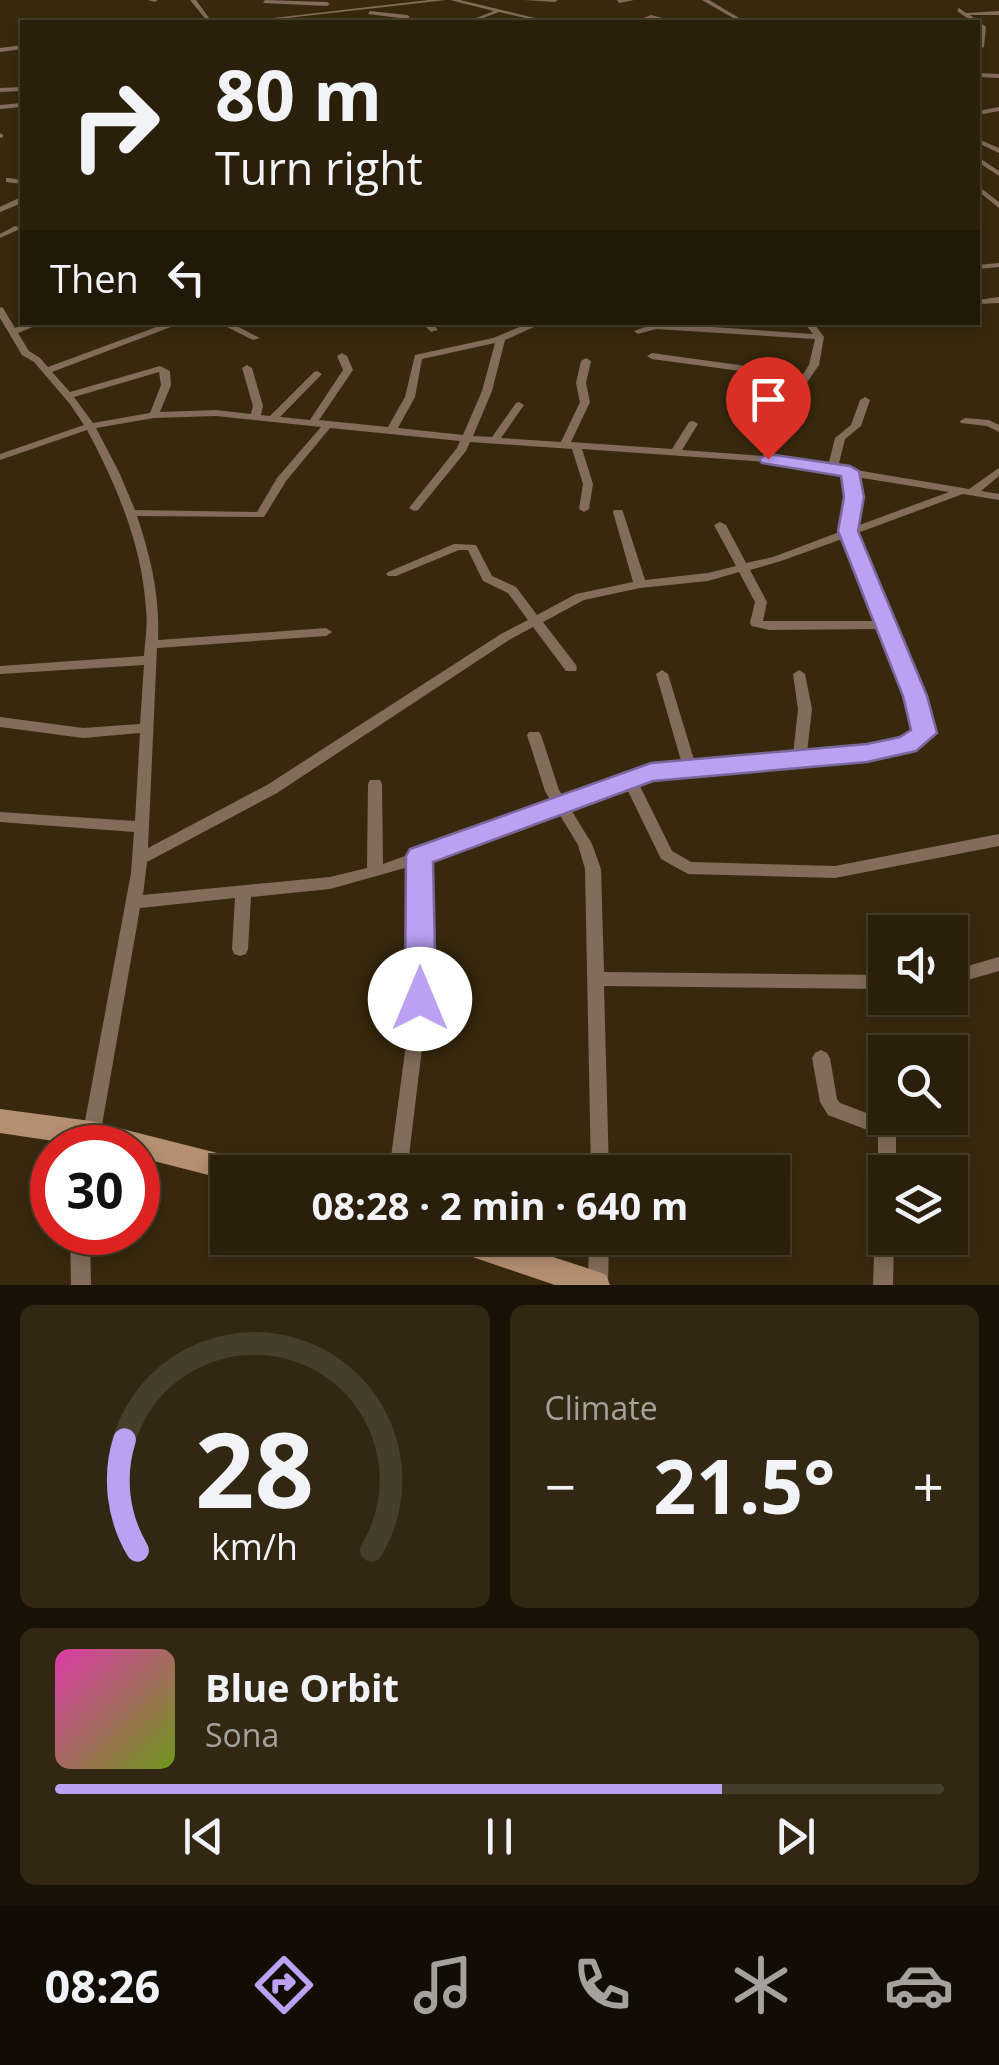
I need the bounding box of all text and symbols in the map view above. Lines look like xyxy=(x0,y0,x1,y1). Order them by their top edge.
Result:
text: 80 m xyxy=(215,46,382,142)
icon: right xyxy=(50,60,180,190)
text: Turn right xyxy=(215,137,423,198)
icon: left xyxy=(159,250,214,305)
text: Then xyxy=(50,252,139,304)
pin xyxy=(726,357,811,460)
icon: arrive xyxy=(741,372,796,427)
map controls xyxy=(868,915,968,1255)
button: sound xyxy=(868,915,968,1015)
position arrow xyxy=(368,947,472,1051)
button: search xyxy=(868,1035,968,1135)
speed limit sign: 30 xyxy=(30,1125,160,1255)
button: layers xyxy=(868,1155,968,1255)
text: 08:28 · 2 min · 640 m xyxy=(312,1179,688,1231)
text: Climate xyxy=(545,1386,658,1429)
text: 28 xyxy=(195,1397,314,1538)
text: 21.5° xyxy=(653,1434,835,1536)
text: − xyxy=(545,1448,576,1523)
text: + xyxy=(913,1448,944,1523)
text: km/h xyxy=(211,1522,298,1570)
text: Blue Orbit xyxy=(205,1661,399,1713)
text: Sona xyxy=(205,1713,279,1756)
icon: previous xyxy=(176,1809,231,1864)
icon: pause xyxy=(472,1809,527,1864)
icon: next xyxy=(768,1809,823,1864)
icon: directions xyxy=(249,1950,319,2020)
icon: music xyxy=(408,1950,478,2020)
icon: phone xyxy=(567,1950,637,2020)
icon: climate xyxy=(726,1950,796,2020)
icon: car xyxy=(884,1950,954,2020)
text: 08:26 xyxy=(44,1955,160,2016)

